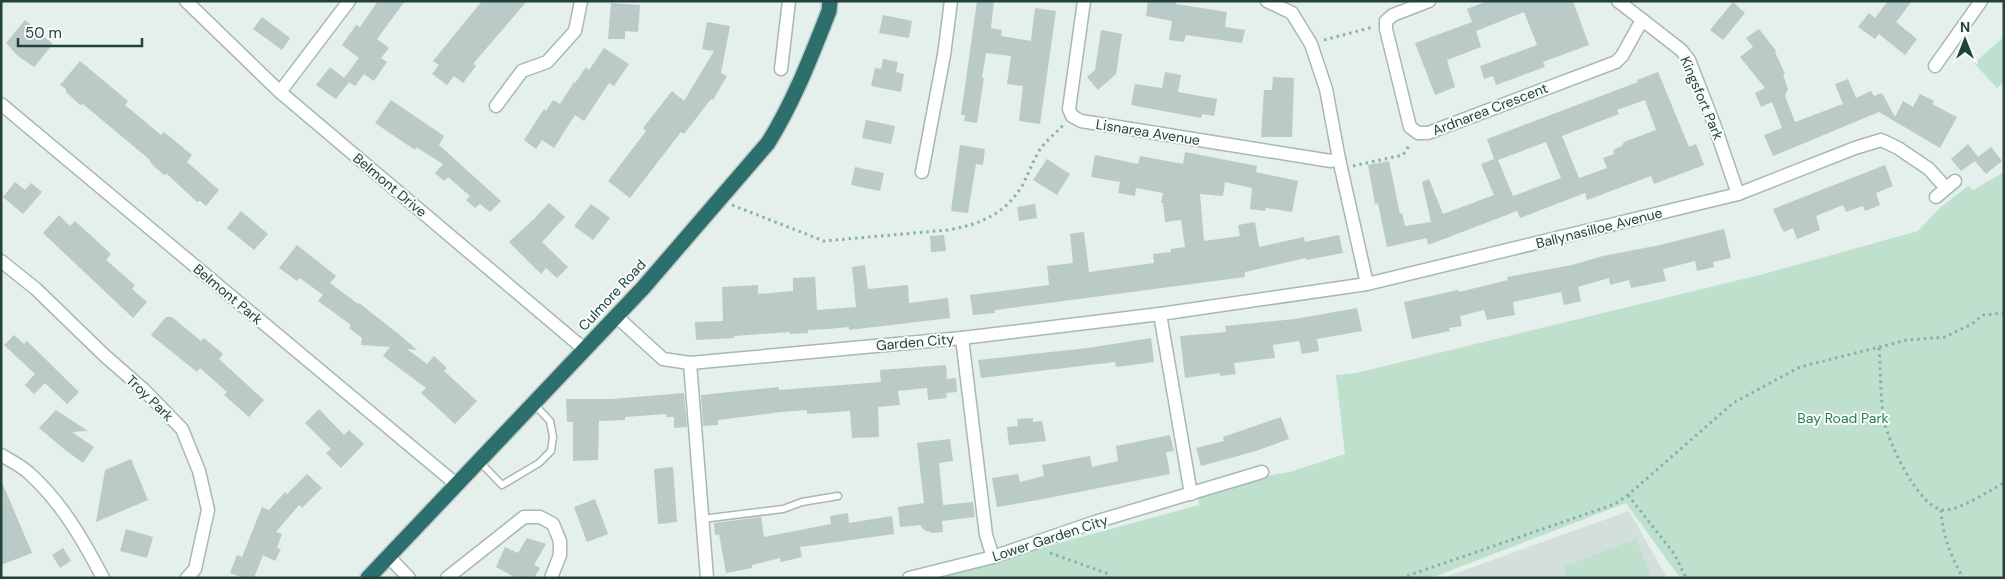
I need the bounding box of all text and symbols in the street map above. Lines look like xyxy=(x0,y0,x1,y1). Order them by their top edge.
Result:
scale bar xyxy=(18,15,141,47)
north arrow xyxy=(1940,15,1990,65)
text: N xyxy=(1960,18,1970,36)
text: 50 m xyxy=(25,23,62,43)
street label: Kingsfort Park xyxy=(1676,53,1728,143)
street label: Ardnarea Crescent xyxy=(1430,79,1550,139)
street label: Lisnarea Avenue xyxy=(1095,115,1201,149)
street label: Belmont Drive xyxy=(349,149,431,221)
street label: Ballynasilloe Avenue xyxy=(1534,204,1664,252)
street label: Culmore Road xyxy=(574,256,650,334)
street label: Belmont Park xyxy=(190,260,266,328)
street label: Garden City xyxy=(875,330,955,354)
street label: Troy Park xyxy=(123,371,177,425)
park label: Bay Road Park xyxy=(1797,409,1889,427)
street label: Lower Garden City xyxy=(990,511,1110,565)

